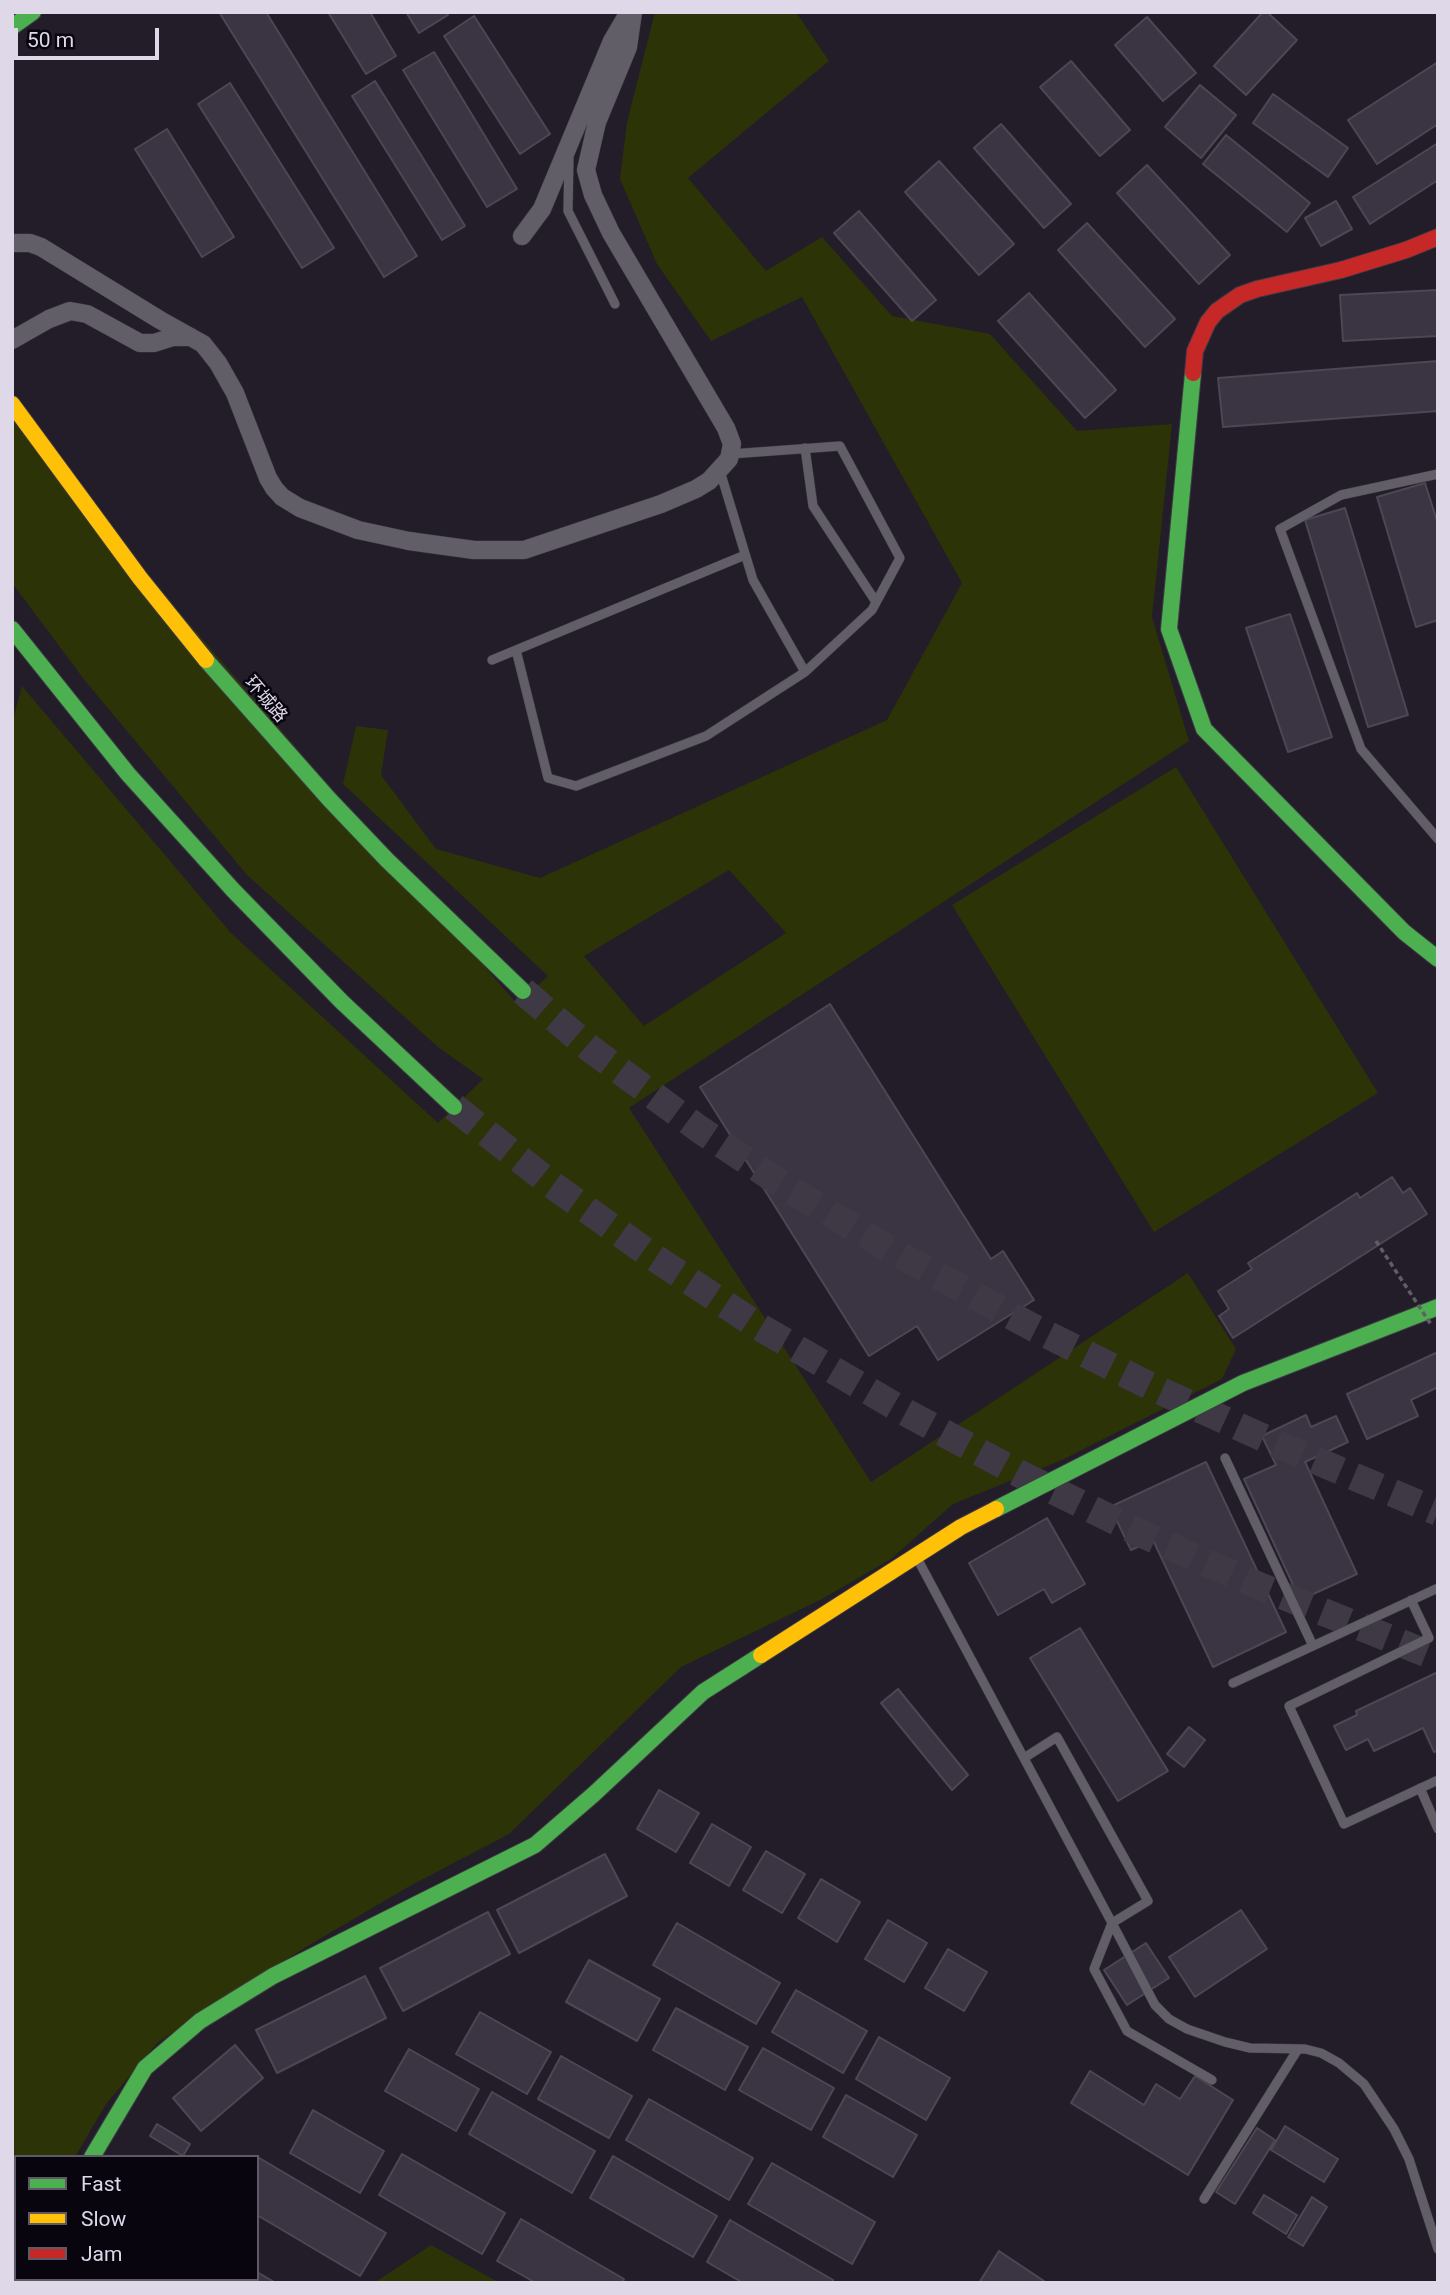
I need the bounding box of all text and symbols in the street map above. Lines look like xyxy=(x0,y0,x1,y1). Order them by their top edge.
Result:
scale bar xyxy=(18,14,163,58)
text: 50 m xyxy=(27,28,74,52)
street label: 环城路 xyxy=(239,673,291,727)
legend xyxy=(14,2155,259,2281)
text: Fast xyxy=(81,2172,121,2196)
text: Slow xyxy=(81,2207,126,2231)
text: Jam xyxy=(81,2242,122,2266)

